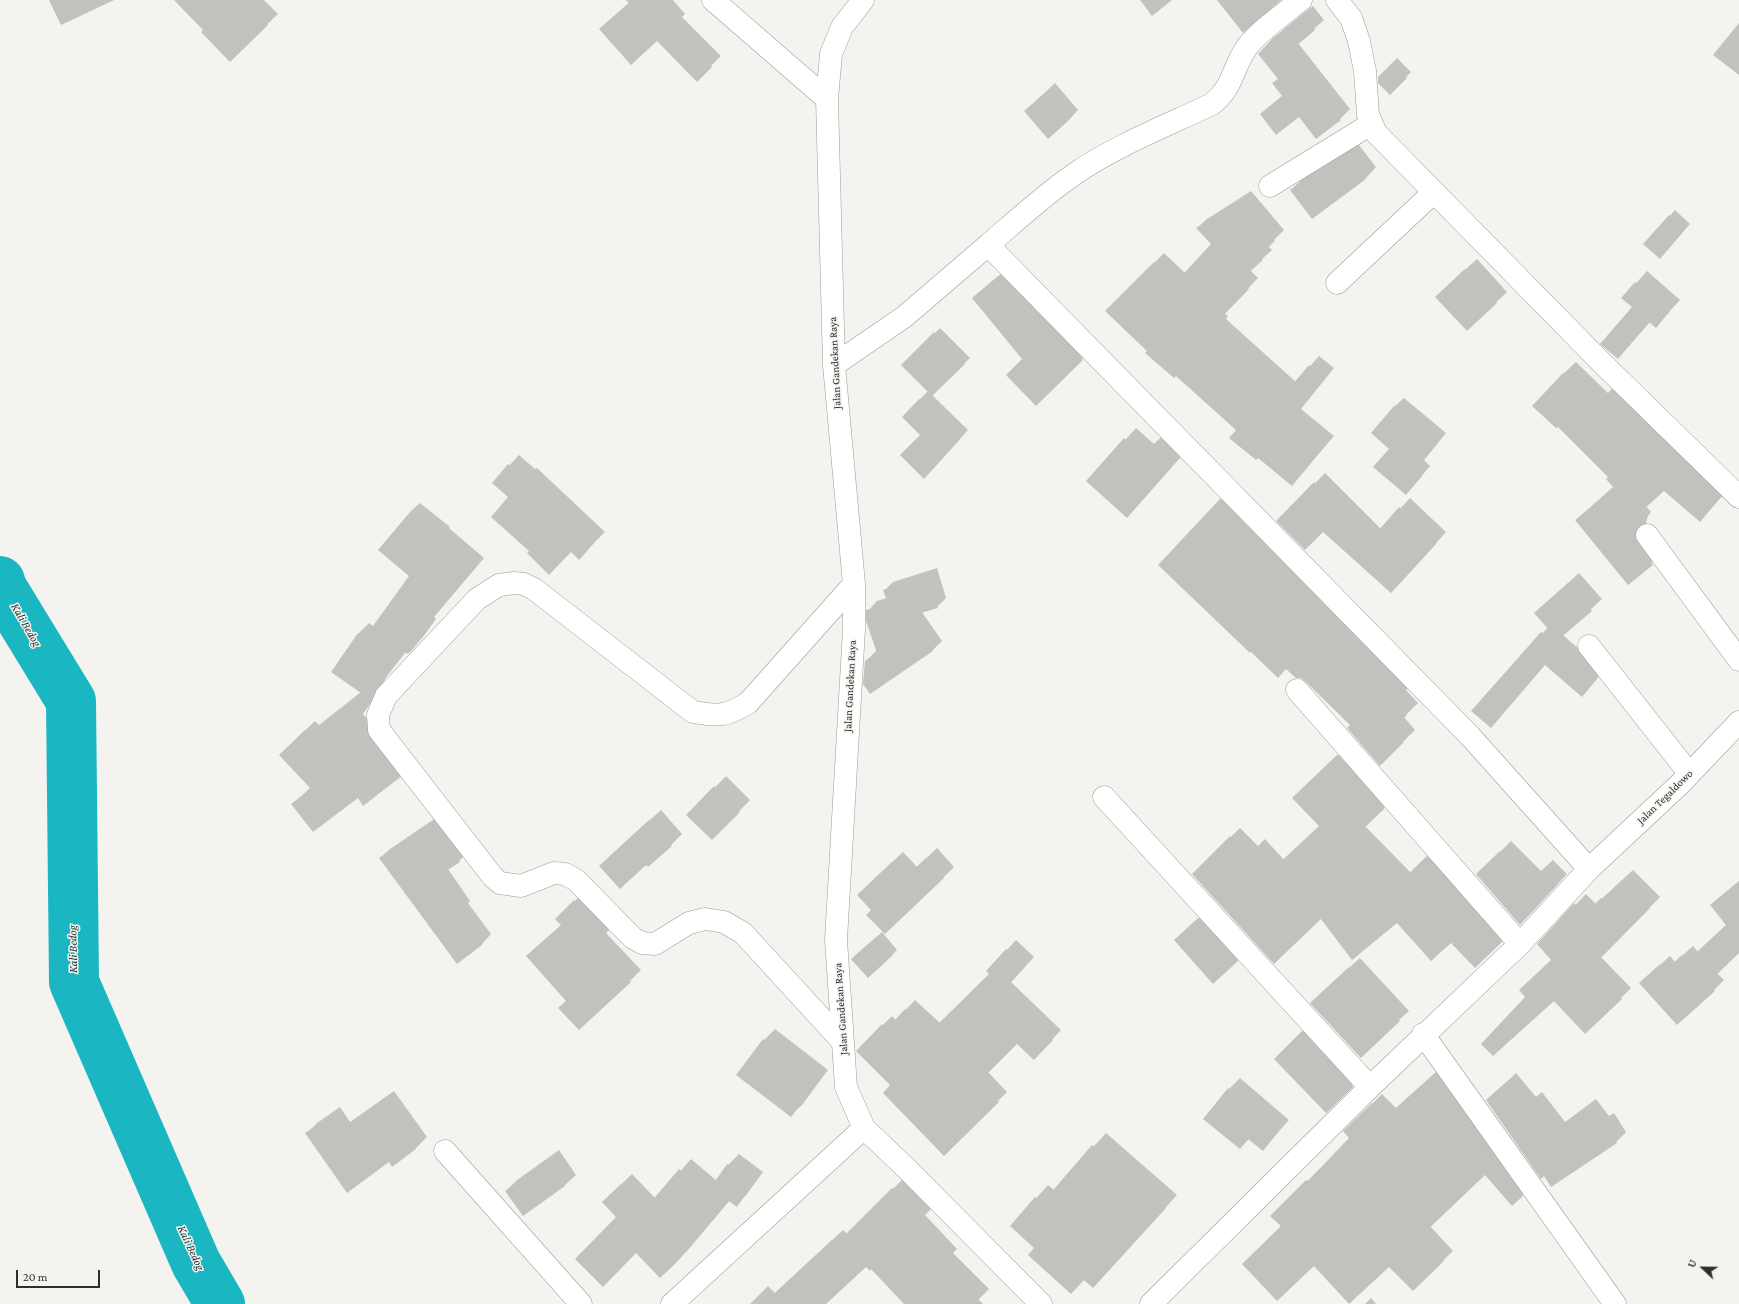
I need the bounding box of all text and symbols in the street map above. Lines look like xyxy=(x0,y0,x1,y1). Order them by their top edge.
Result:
street label: Jalan Gandekan Raya xyxy=(826,317,844,409)
water label: Kali Bedog xyxy=(8,601,44,649)
street label: Jalan Gandekan Raya xyxy=(841,640,859,732)
street label: Jalan Tegaldowo xyxy=(1634,767,1696,827)
water label: Kali Bedog xyxy=(65,925,81,973)
street label: Jalan Gandekan Raya xyxy=(831,963,851,1055)
water label: Kali Bedog xyxy=(174,1223,208,1273)
north arrow xyxy=(1683,1248,1723,1288)
text: U xyxy=(1685,1258,1699,1269)
scale bar xyxy=(18,1262,102,1288)
text: 20 m xyxy=(23,1270,47,1284)

